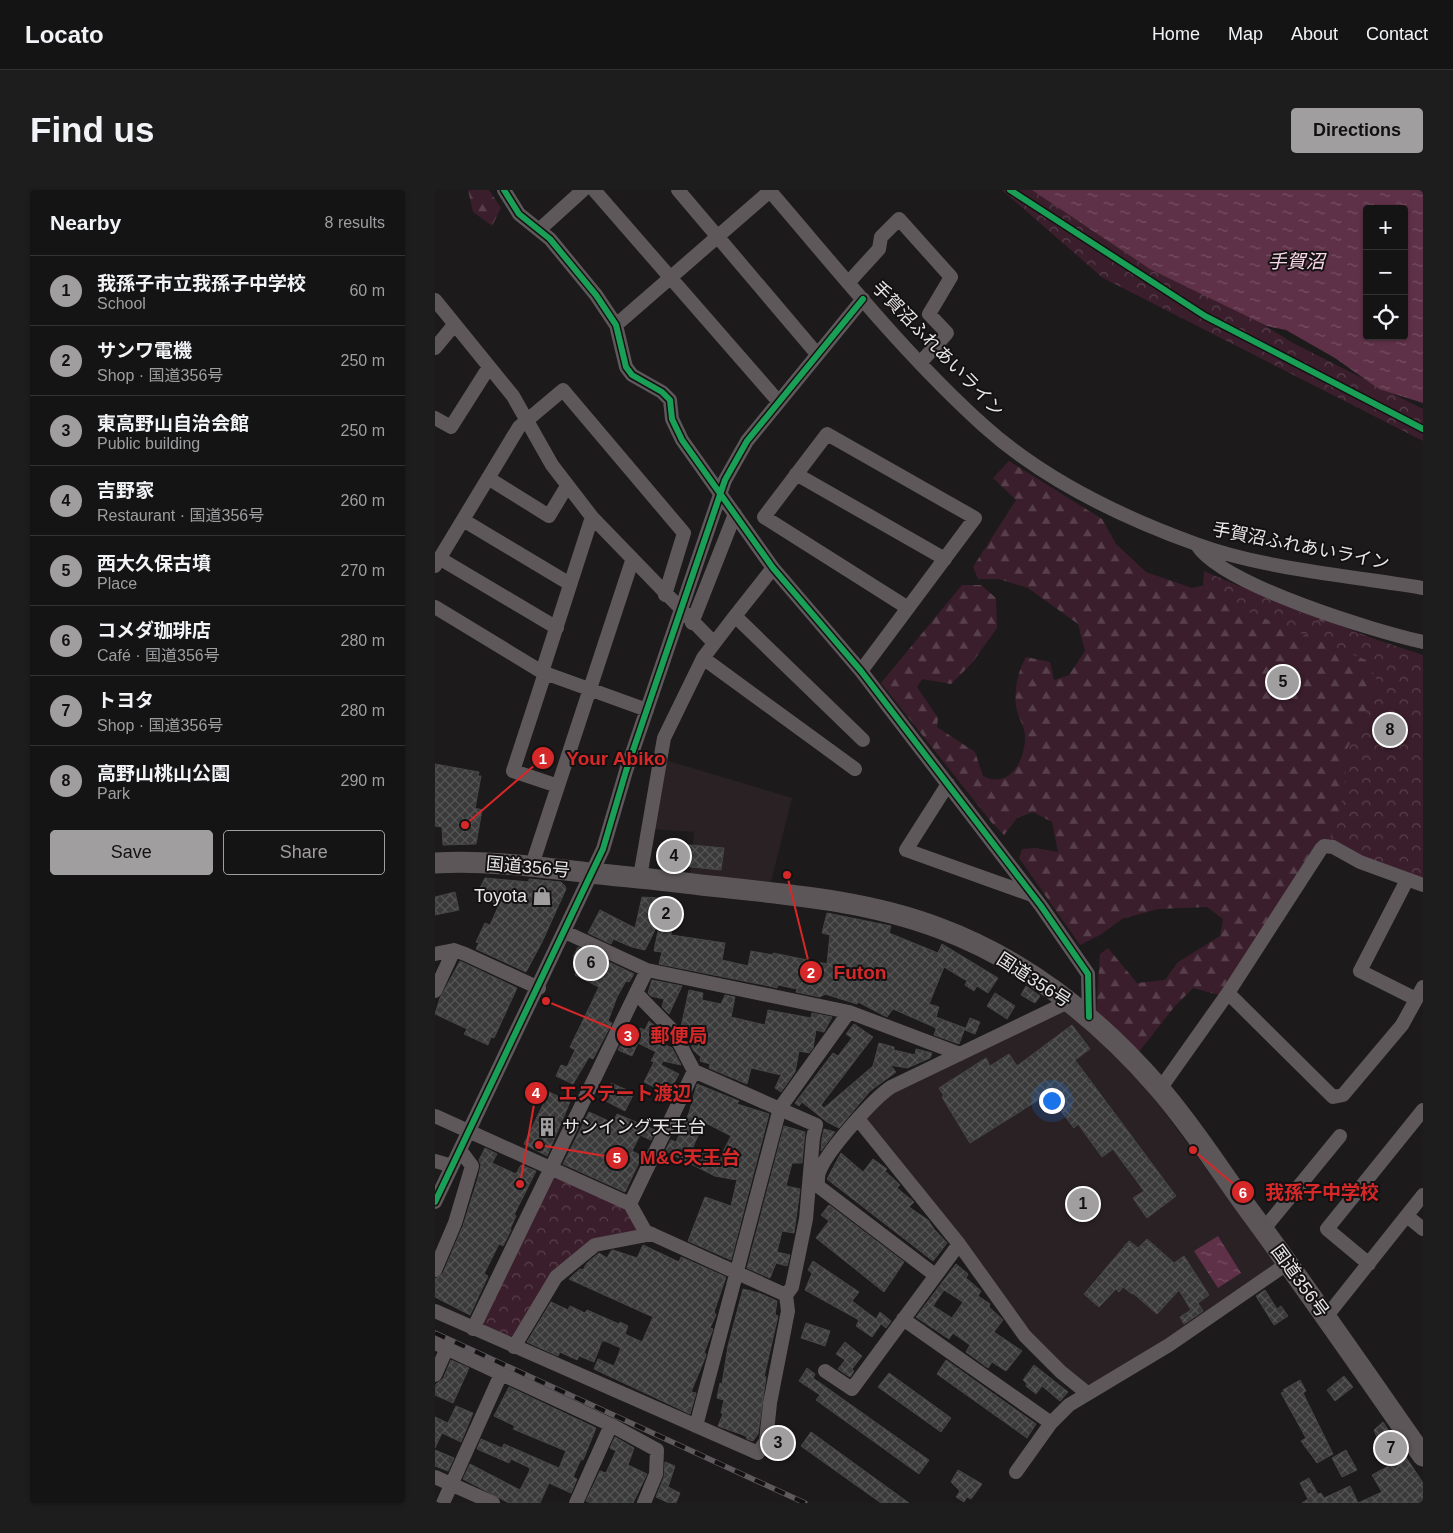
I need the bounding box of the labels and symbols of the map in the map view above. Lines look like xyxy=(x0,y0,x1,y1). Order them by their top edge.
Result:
water label: 手賀沼 xyxy=(1267,251,1327,272)
street label: 手賀沼ふれあいライン xyxy=(868,277,1008,421)
street label: 手賀沼ふれあいライン xyxy=(1211,519,1391,573)
pin: 5 xyxy=(1267,663,1299,701)
pin: 8 xyxy=(1374,711,1406,749)
callout: Your Abiko xyxy=(531,741,676,775)
text: Your Abiko xyxy=(566,748,666,769)
text: 1 xyxy=(539,750,547,767)
pin: 4 xyxy=(658,837,690,875)
street label: 国道356号 xyxy=(485,853,571,881)
shop icon: Toyota xyxy=(531,885,553,907)
place label: Toyota xyxy=(474,886,528,906)
pin: 2 xyxy=(650,895,682,933)
pin: 6 xyxy=(575,944,607,982)
street label: 国道356号 xyxy=(993,949,1075,1011)
callout: Futon xyxy=(798,955,896,989)
text: Futon xyxy=(834,962,886,983)
text: 2 xyxy=(807,964,815,981)
callout: 郵便局 xyxy=(615,1018,717,1052)
text: 郵便局 xyxy=(650,1025,708,1046)
text: 3 xyxy=(624,1027,632,1044)
callout: エステート渡辺 xyxy=(524,1076,702,1110)
text: エステート渡辺 xyxy=(558,1083,692,1104)
text: 4 xyxy=(532,1084,541,1101)
your location xyxy=(1039,1088,1065,1114)
building icon: サンイング天王台 xyxy=(536,1116,558,1138)
place label: サンイング天王台 xyxy=(562,1117,706,1137)
callout: M&C天王台 xyxy=(605,1141,750,1175)
text: M&C天王台 xyxy=(640,1147,740,1168)
text: 5 xyxy=(613,1149,621,1166)
callout: 我孫子中学校 xyxy=(1230,1175,1389,1209)
text: 我孫子中学校 xyxy=(1265,1182,1379,1203)
text: 6 xyxy=(1239,1184,1247,1201)
pin: 1 xyxy=(1067,1185,1099,1223)
street label: 国道356号 xyxy=(1267,1241,1333,1321)
pin: 3 xyxy=(762,1424,794,1462)
pin: 7 xyxy=(1375,1429,1407,1467)

